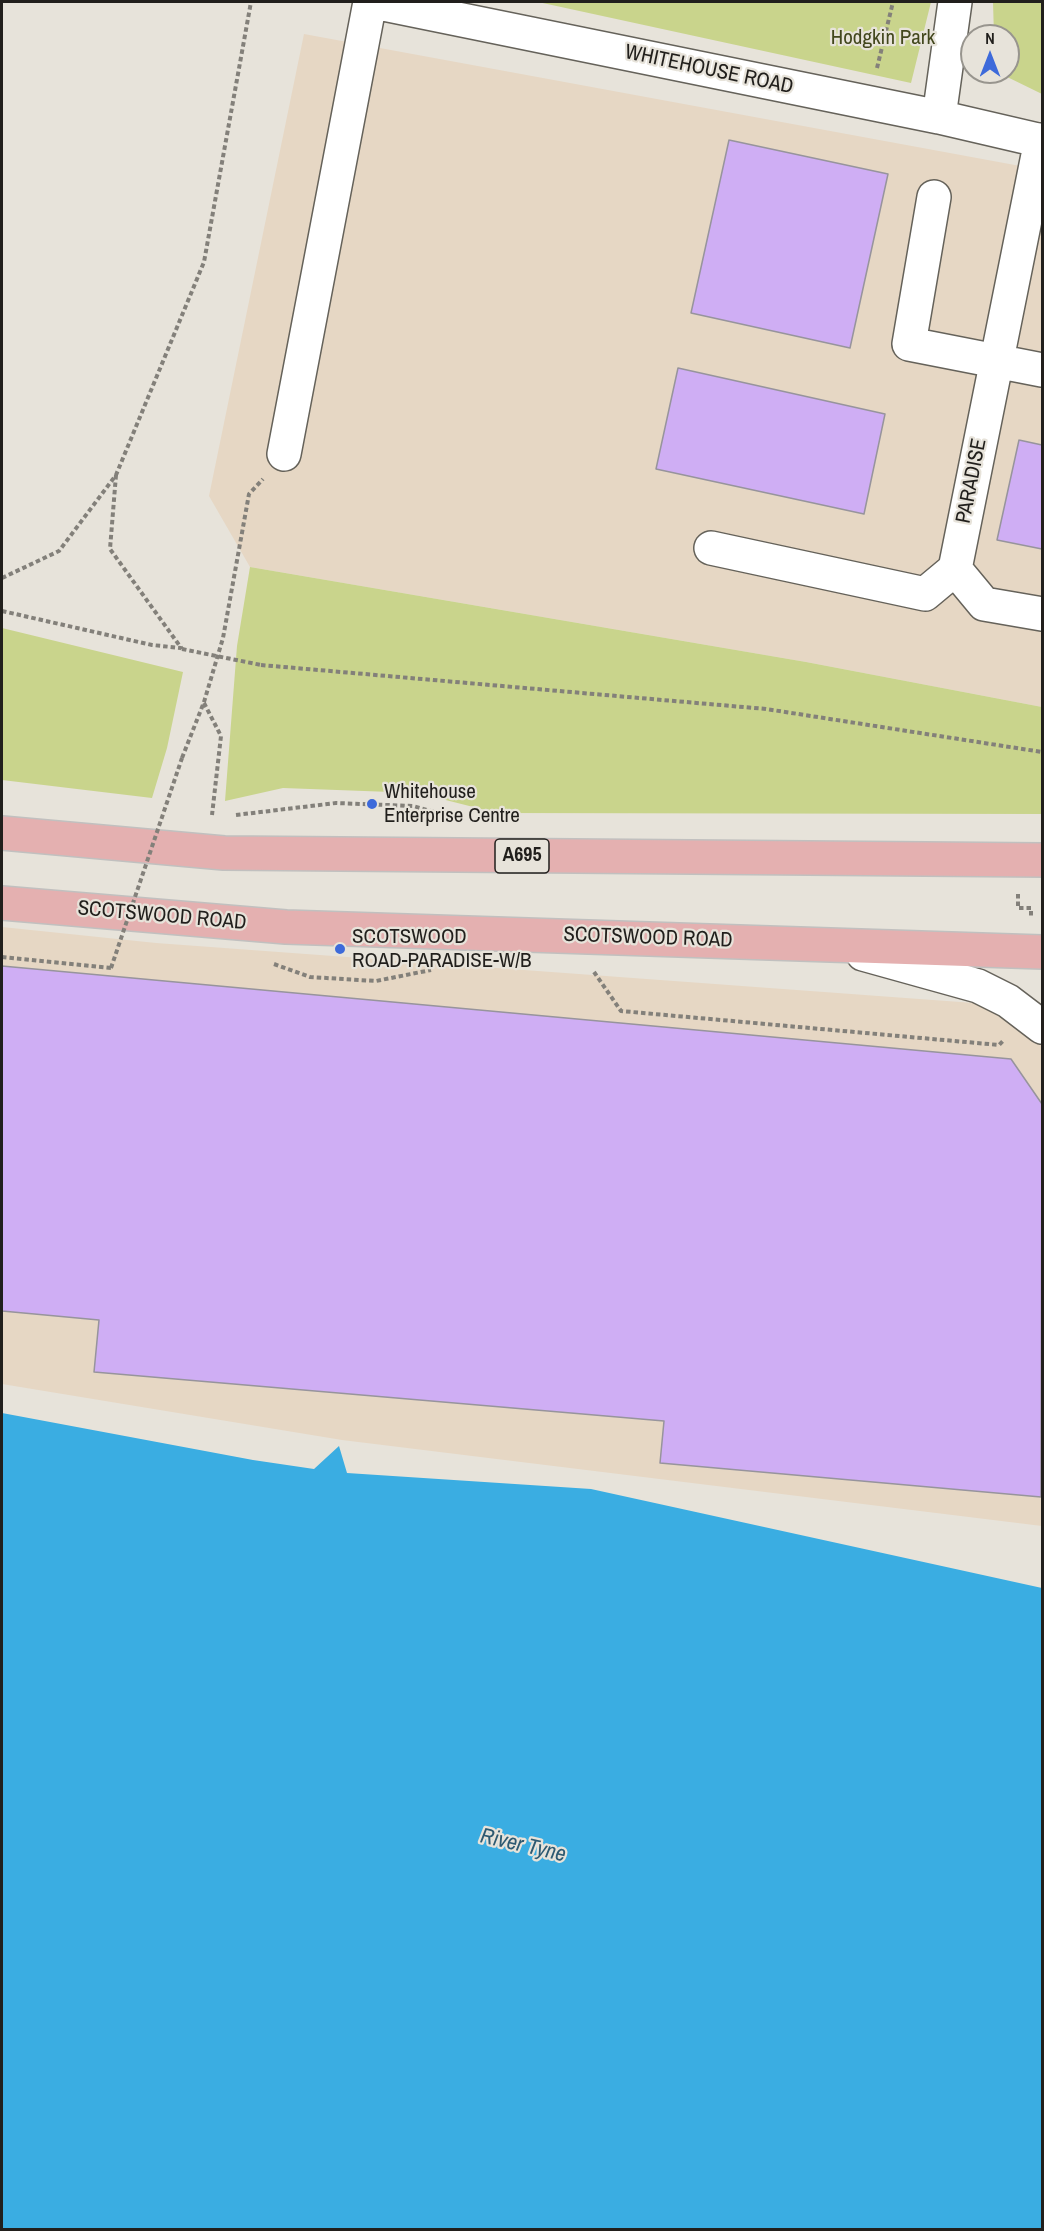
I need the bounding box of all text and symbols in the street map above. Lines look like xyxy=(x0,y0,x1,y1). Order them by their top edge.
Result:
north arrow xyxy=(960,24,1020,84)
park label: Hodgkin Park xyxy=(831,25,935,51)
text: N xyxy=(985,27,995,49)
street label: WHITEHOUSE ROAD xyxy=(623,40,795,100)
street label: PARADISE xyxy=(951,436,993,526)
place label: Whitehouse Enterprise Centre xyxy=(384,779,520,829)
marker: Whitehouse Enterprise Centre xyxy=(365,797,379,811)
road number: A695 xyxy=(495,839,549,873)
street label: SCOTSWOOD ROAD xyxy=(77,896,247,936)
street label: SCOTSWOOD ROAD xyxy=(563,922,733,954)
place label: SCOTSWOOD ROAD-PARADISE-W/B xyxy=(352,924,532,974)
marker: SCOTSWOOD ROAD-PARADISE-W/B xyxy=(333,942,347,956)
water label: River Tyne xyxy=(478,1823,568,1869)

